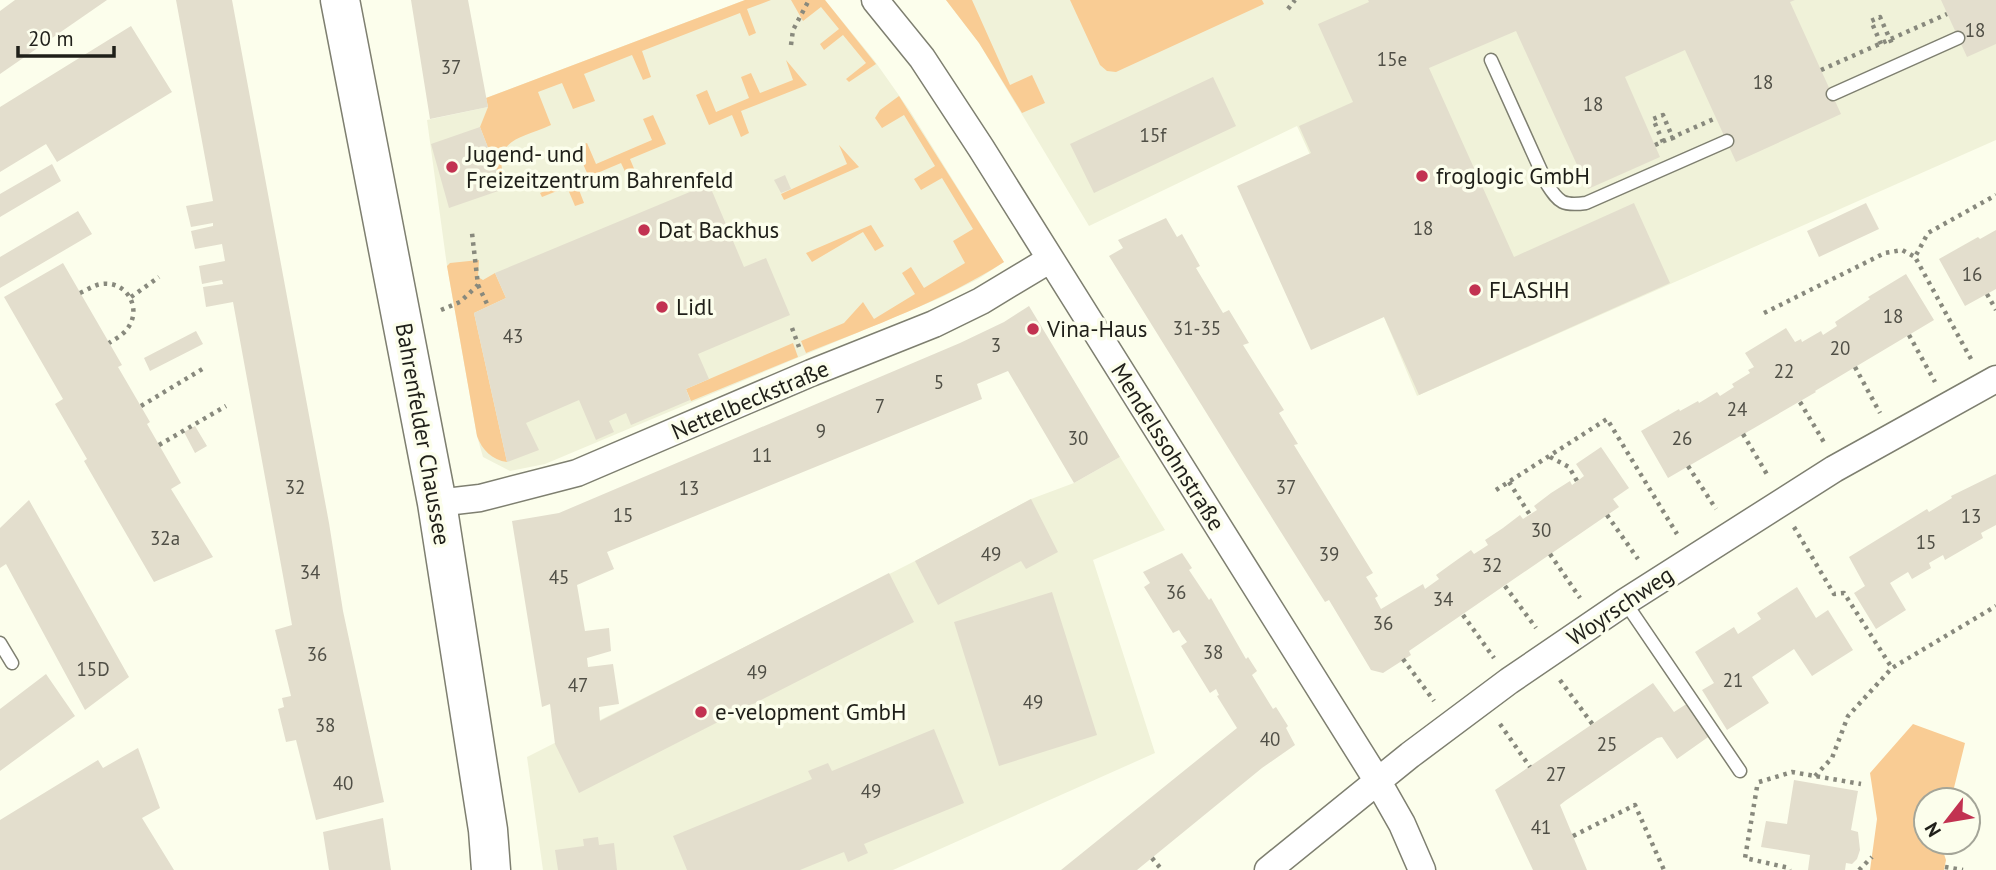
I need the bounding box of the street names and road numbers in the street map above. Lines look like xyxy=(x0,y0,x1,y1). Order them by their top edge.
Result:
street label: Bahrenfelder Chaussee xyxy=(390,321,457,547)
street label: Nettelbeckstraße xyxy=(667,353,833,446)
street label: Mendelssohnstraße xyxy=(1105,358,1232,536)
street label: Woyrschweg xyxy=(1561,560,1678,652)

